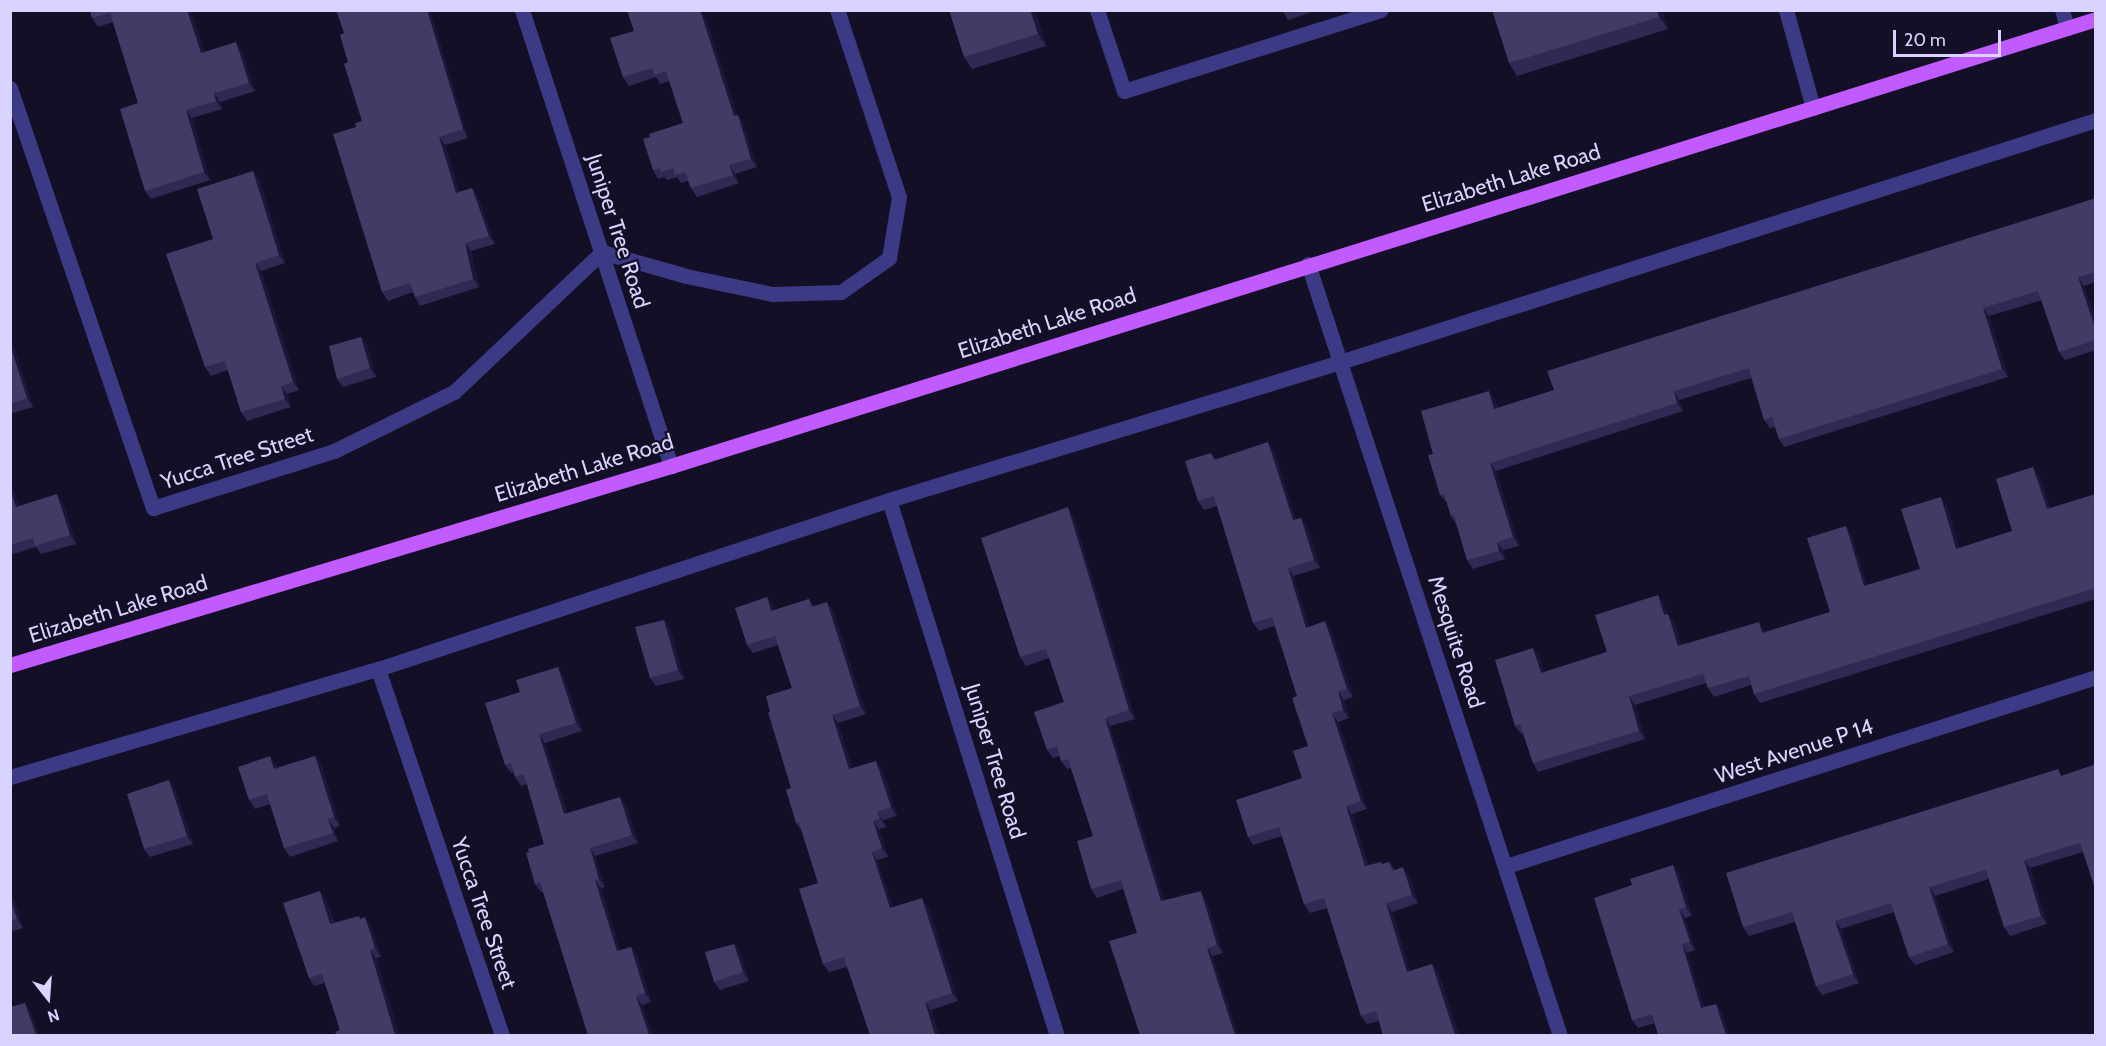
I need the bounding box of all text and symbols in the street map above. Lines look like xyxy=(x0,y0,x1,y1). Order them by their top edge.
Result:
scale bar xyxy=(1896,18,2004,56)
text: 20 m xyxy=(1904,29,1946,51)
street label: Elizabeth Lake Road xyxy=(1418,138,1604,218)
street label: Juniper Tree Road xyxy=(581,150,655,312)
street label: Elizabeth Lake Road xyxy=(955,282,1139,364)
street label: Yucca Tree Street xyxy=(158,421,316,495)
street label: Elizabeth Lake Road xyxy=(491,428,677,508)
street label: Elizabeth Lake Road xyxy=(25,569,211,649)
street label: Mesquite Road xyxy=(1422,572,1490,712)
street label: Juniper Tree Road xyxy=(959,680,1031,842)
street label: West Avenue P 14 xyxy=(1712,713,1876,789)
street label: Yucca Tree Street xyxy=(446,834,522,992)
north arrow xyxy=(18,968,78,1028)
text: N xyxy=(45,1005,62,1026)

